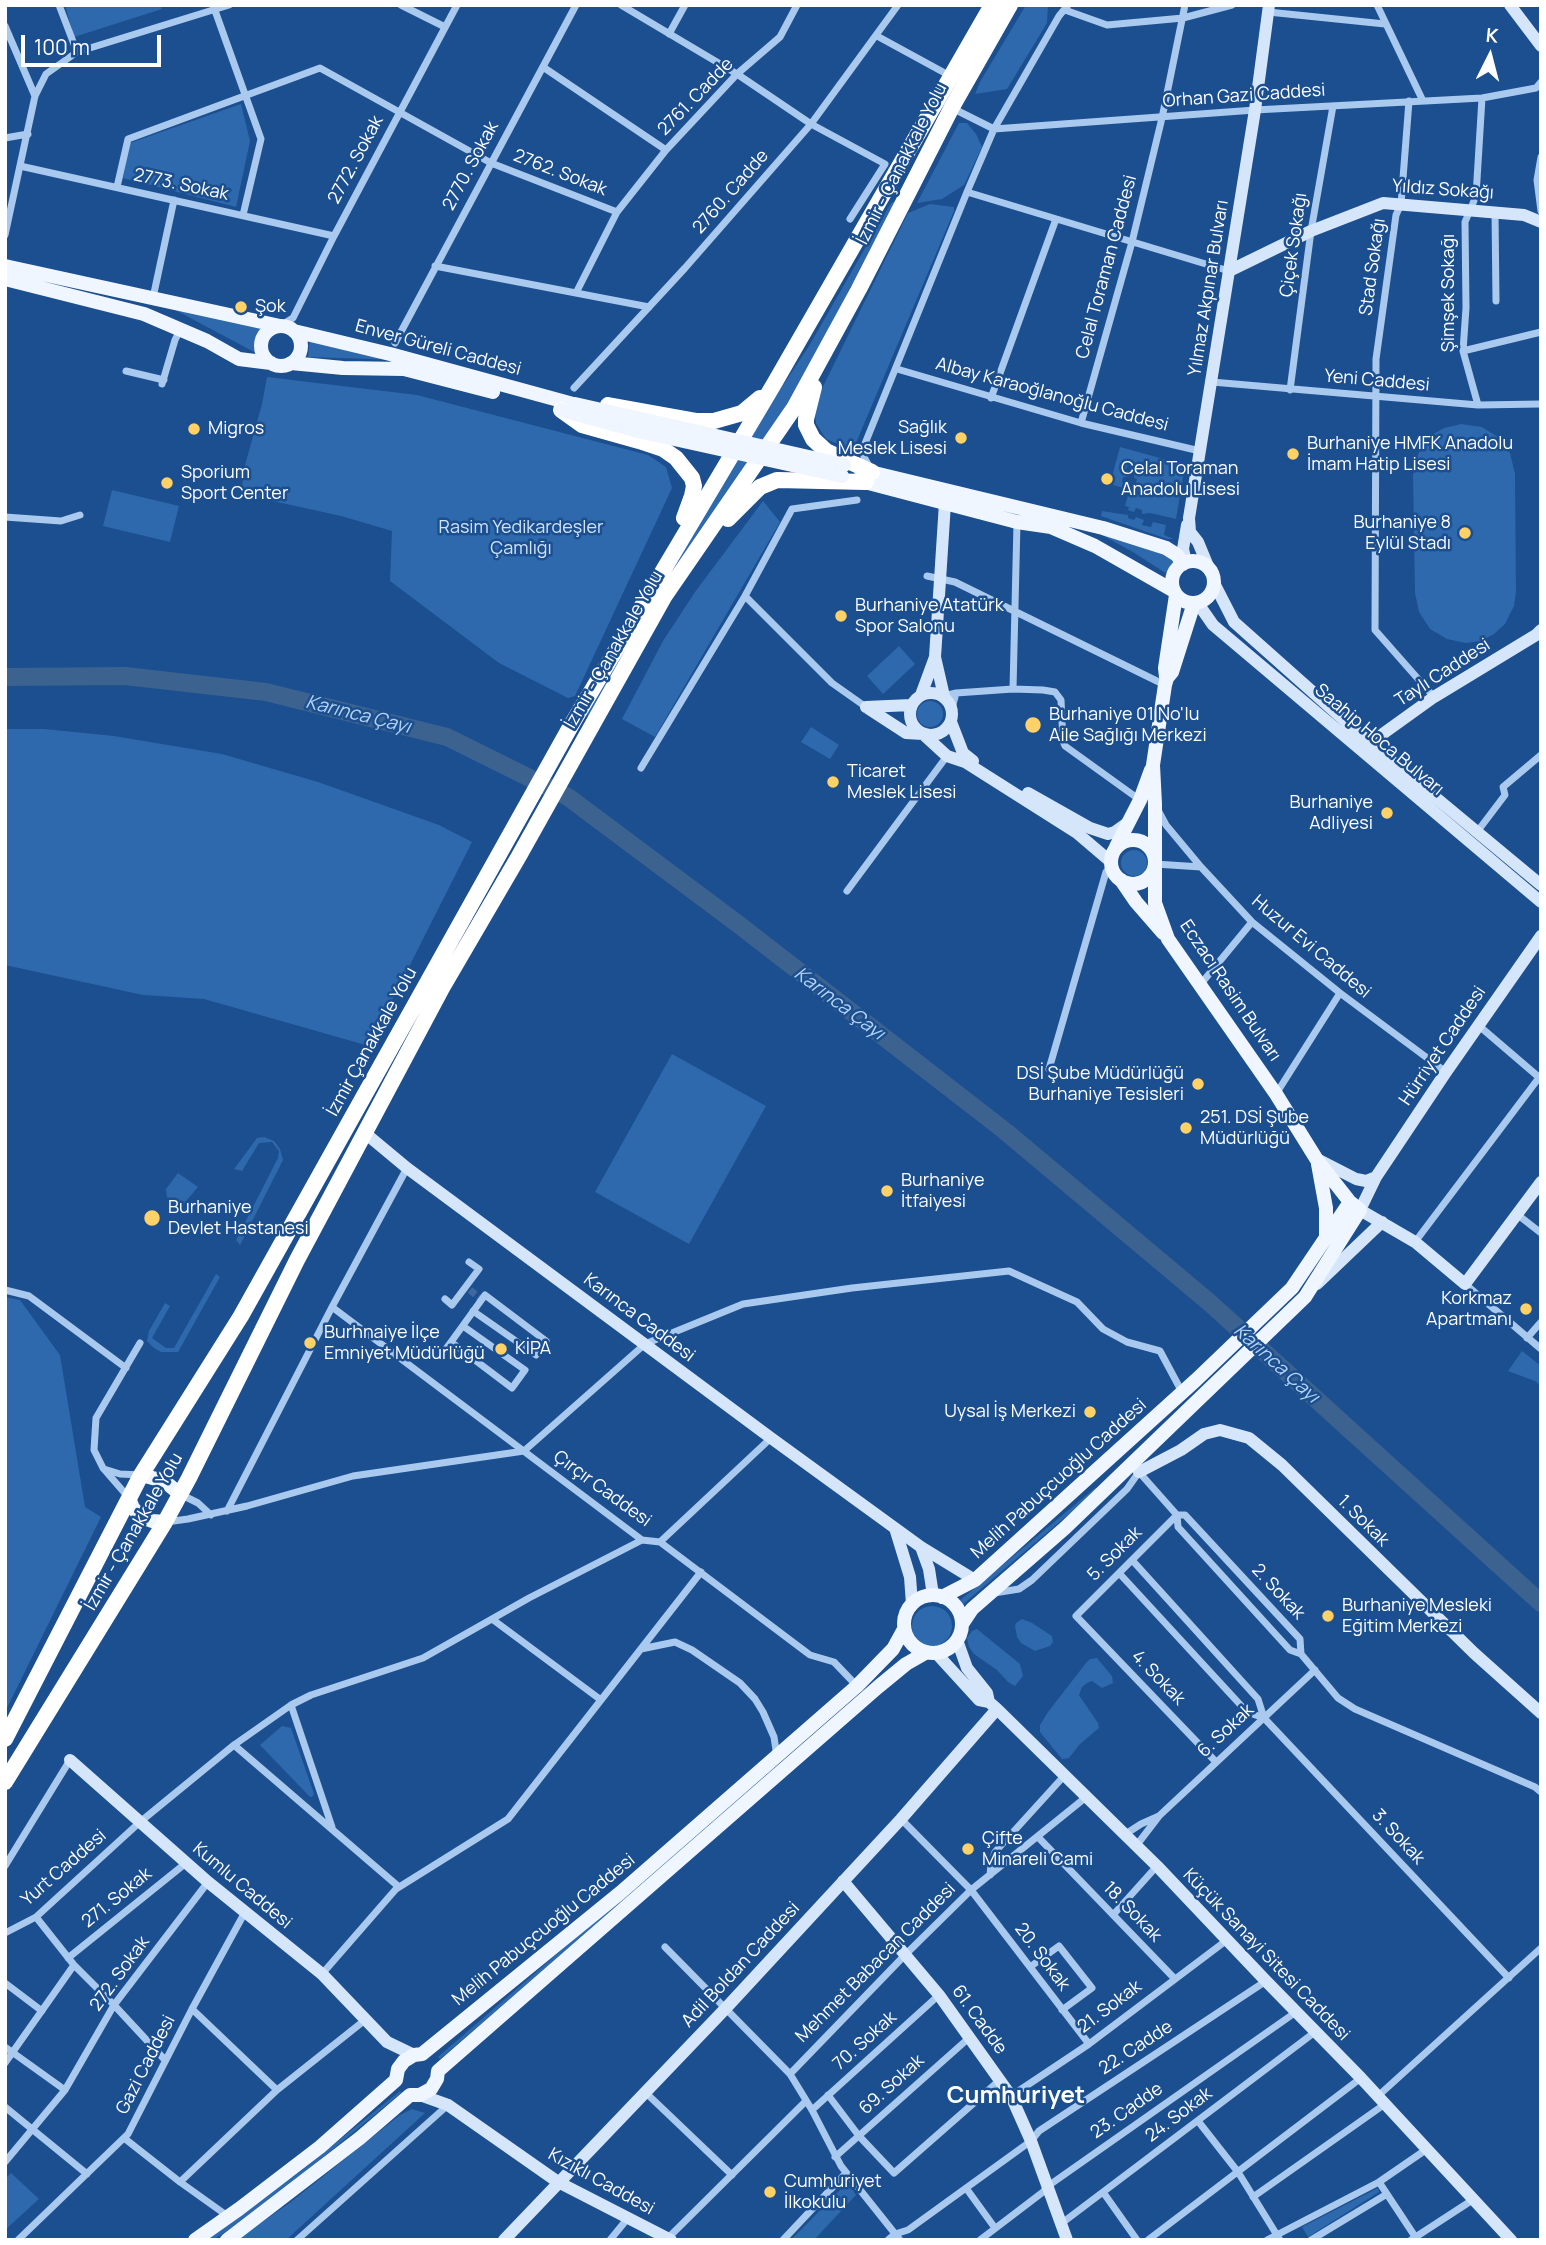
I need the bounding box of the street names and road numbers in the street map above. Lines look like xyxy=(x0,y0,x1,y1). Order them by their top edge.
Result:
street label: 2761. Cadde xyxy=(654,54,738,140)
street label: İzmir - Çanakkale Yolu xyxy=(852,80,952,248)
street label: Orhan Gazi Caddesi xyxy=(1162,80,1326,112)
street label: 2772. Sokak xyxy=(324,112,388,208)
street label: 2770. Sokak xyxy=(439,118,503,214)
street label: 2762. Sokak xyxy=(510,145,610,201)
street label: 2760. Cadde xyxy=(689,146,773,238)
street label: 2773. Sokak xyxy=(132,164,230,206)
street label: Celal Toraman Caddesi xyxy=(1072,173,1142,361)
street label: Yıldız Sokağı xyxy=(1391,176,1495,204)
street label: Çiçek Sokağı xyxy=(1276,191,1312,299)
street label: Yılmaz Akpınar Bulvarı xyxy=(1184,198,1234,378)
street label: Stad Sokağı xyxy=(1355,217,1391,317)
street label: Şimşek Sokağı xyxy=(1438,234,1460,352)
street label: Enver Güreli Caddesi xyxy=(353,315,523,381)
street label: Albay Karaoğlanoğlu Caddesi xyxy=(933,354,1171,436)
street label: Yeni Caddesi xyxy=(1323,366,1431,396)
street label: İzmir - Çanakkale Yolu xyxy=(560,567,668,733)
street label: Taylı Caddesi xyxy=(1391,634,1495,712)
street label: Saahip Hoca Bulvarı xyxy=(1310,680,1448,800)
street label: Huzur Evi Caddesi xyxy=(1247,891,1375,1003)
street label: Eczacı Rasim Bulvarı xyxy=(1175,916,1285,1066)
street label: İzmir Çanakkale Yolu xyxy=(322,964,422,1120)
street label: Hürriyet Caddesi xyxy=(1395,982,1491,1110)
street label: Karınca Caddesi xyxy=(579,1269,699,1367)
street label: Melih Pabuçcuoğlu Caddesi xyxy=(967,1394,1151,1564)
street label: Çırçır Caddesi xyxy=(549,1446,655,1532)
street label: İzmir - Çanakkale Yolu xyxy=(80,1449,188,1615)
street label: 1. Sokak xyxy=(1333,1491,1393,1551)
street label: 5. Sokak xyxy=(1083,1522,1147,1586)
street label: 2. Sokak xyxy=(1247,1560,1309,1624)
street label: 4. Sokak xyxy=(1127,1646,1189,1710)
street label: 6. Sokak xyxy=(1193,1700,1259,1762)
street label: 3. Sokak xyxy=(1367,1805,1429,1869)
street label: Yurt Caddesi xyxy=(17,1825,111,1911)
street label: Kumlu Caddesi xyxy=(188,1838,296,1934)
street label: Melih Pabuçcuoğlu Caddesi xyxy=(448,1850,640,2010)
street label: 271. Sokak xyxy=(78,1863,156,1933)
street label: Küçük Sanayi Sitesi Caddesi xyxy=(1178,1864,1354,2046)
street label: 18. Sokak xyxy=(1098,1877,1166,1947)
street label: Mehmet Babacan Caddesi xyxy=(792,1879,960,2047)
street label: Adil Boldan Caddesi xyxy=(677,1898,805,2032)
street label: 20. Sokak xyxy=(1010,1919,1074,1995)
street label: 272. Sokak xyxy=(86,1932,154,2016)
street label: 21. Sokak xyxy=(1074,1976,1146,2038)
street label: 61. Cadde xyxy=(947,1981,1011,2059)
street label: 70. Sokak xyxy=(829,2007,901,2075)
street label: Gazi Caddesi xyxy=(112,2012,180,2118)
street label: 22. Cadde xyxy=(1095,2016,1177,2080)
street label: 69. Sokak xyxy=(855,2050,929,2120)
street label: 23. Cadde xyxy=(1087,2078,1167,2144)
street label: 24. Sokak xyxy=(1141,2083,1217,2147)
street label: Kızıklı Caddesi xyxy=(544,2144,658,2220)

